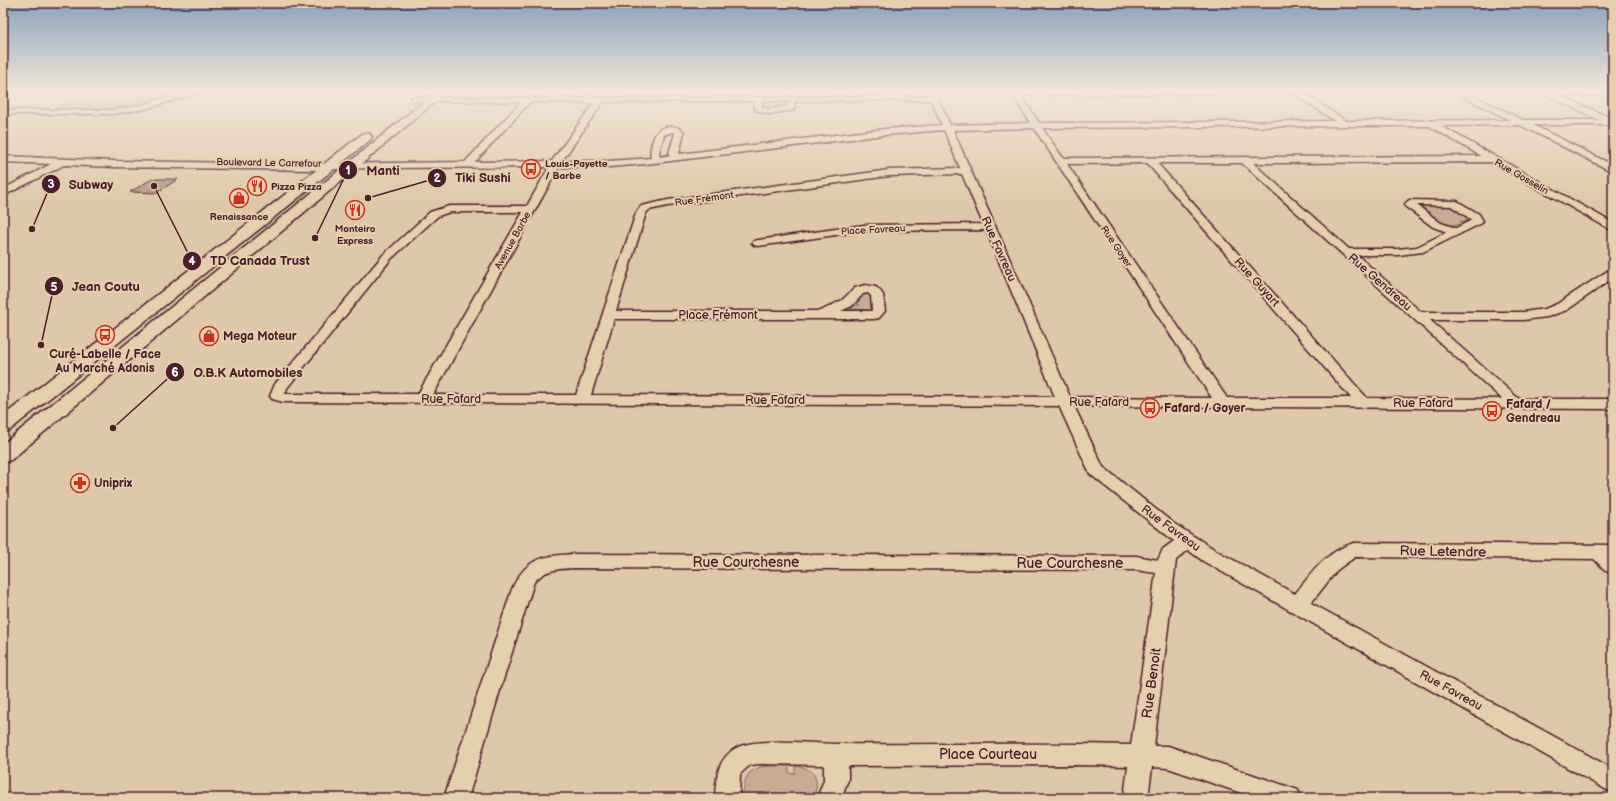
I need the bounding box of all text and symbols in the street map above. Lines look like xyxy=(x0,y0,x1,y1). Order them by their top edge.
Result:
street label: Boulevard Le Carrefour xyxy=(216,156,322,170)
street label: Rue Gosselin xyxy=(1492,157,1551,197)
callout: Manti xyxy=(338,158,407,183)
bus stop icon: Louis-Payette / Barbe xyxy=(520,158,542,180)
place label: Louis-Payette / Barbe xyxy=(545,158,608,182)
text: 1 xyxy=(345,163,351,178)
text: Manti xyxy=(366,163,400,179)
callout: Tiki Sushi xyxy=(427,165,519,190)
text: Tiki Sushi xyxy=(455,170,511,186)
text: 2 xyxy=(433,171,441,186)
callout: Subway xyxy=(41,172,122,197)
restaurant icon: Pizza Pizza xyxy=(246,175,268,197)
text: 3 xyxy=(47,177,55,192)
text: Subway xyxy=(69,177,113,193)
place label: Pizza Pizza xyxy=(271,181,322,193)
shop icon: Renaissance xyxy=(228,187,250,209)
street label: Rue Frémont xyxy=(674,189,734,209)
restaurant icon: Monteiro Express xyxy=(344,199,366,221)
street label: Avenue Barbe xyxy=(492,210,534,271)
place label: Renaissance xyxy=(210,211,269,223)
street label: Rue Favreau xyxy=(978,214,1020,284)
street label: Place Favreau xyxy=(840,222,906,238)
place label: Monteiro Express xyxy=(335,223,376,247)
street label: Rue Goyer xyxy=(1098,223,1135,270)
callout: TD Canada Trust xyxy=(182,248,317,273)
street label: Rue Gendreau xyxy=(1345,250,1415,314)
text: TD Canada Trust xyxy=(210,253,310,269)
text: 4 xyxy=(188,254,196,269)
street label: Rue Guyart xyxy=(1231,255,1283,310)
callout: Jean Coutu xyxy=(44,274,148,299)
text: Jean Coutu xyxy=(72,279,140,295)
text: 5 xyxy=(51,280,58,295)
street label: Place Frémont xyxy=(678,308,758,323)
bus stop icon: Curé-Labelle / Face Au Marché Adonis xyxy=(94,324,116,346)
shop icon: Mega Moteur xyxy=(198,325,220,347)
place label: Mega Moteur xyxy=(223,329,297,344)
place label: Curé-Labelle / Face Au Marché Adonis xyxy=(49,347,161,376)
callout: O.B.K Automobiles xyxy=(165,359,311,384)
text: 6 xyxy=(171,365,179,380)
text: O.B.K Automobiles xyxy=(193,365,303,381)
street label: Rue Fafard xyxy=(421,392,481,407)
street label: Rue Fafard xyxy=(745,393,805,408)
street label: Rue Fafard xyxy=(1069,395,1129,410)
street label: Rue Fafard xyxy=(1393,396,1453,411)
bus stop icon: Fafard / Goyer xyxy=(1139,397,1161,419)
place label: Fafard / Gendreau xyxy=(1506,397,1561,426)
bus stop icon: Fafard / Gendreau xyxy=(1481,400,1503,422)
place label: Fafard / Goyer xyxy=(1164,401,1245,416)
pharmacy icon: Uniprix xyxy=(69,472,91,494)
place label: Uniprix xyxy=(94,476,133,491)
street label: Rue Favreau xyxy=(1138,502,1203,555)
street label: Rue Letendre xyxy=(1399,542,1487,561)
street label: Rue Courchesne xyxy=(693,554,799,571)
street label: Rue Courchesne xyxy=(1017,555,1123,572)
street label: Rue Benoit xyxy=(1138,646,1165,719)
street label: Rue Favreau xyxy=(1417,667,1485,714)
street label: Place Courteau xyxy=(939,746,1037,763)

